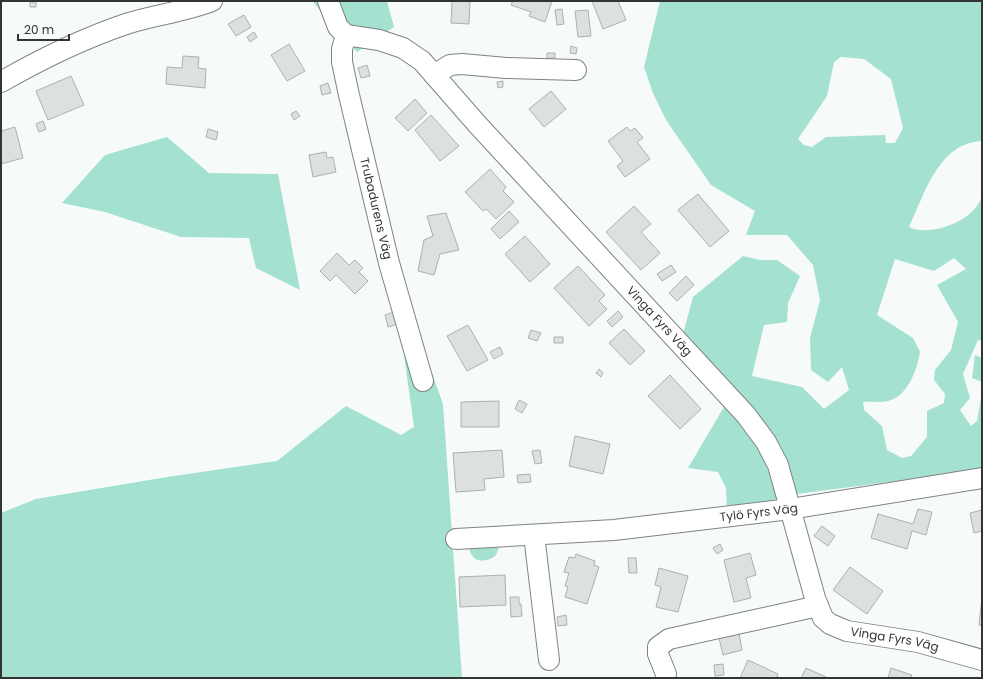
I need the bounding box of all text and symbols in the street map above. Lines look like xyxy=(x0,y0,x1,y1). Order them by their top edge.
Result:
scale bar xyxy=(18,16,69,42)
text: 20 m xyxy=(24,21,54,38)
street label: Trubadurens Väg xyxy=(356,156,397,261)
street label: Vinga Fyrs Väg xyxy=(623,282,696,359)
street label: Tylö Fyrs Väg xyxy=(719,499,799,525)
street label: Vinga Fyrs Väg xyxy=(850,623,941,655)

